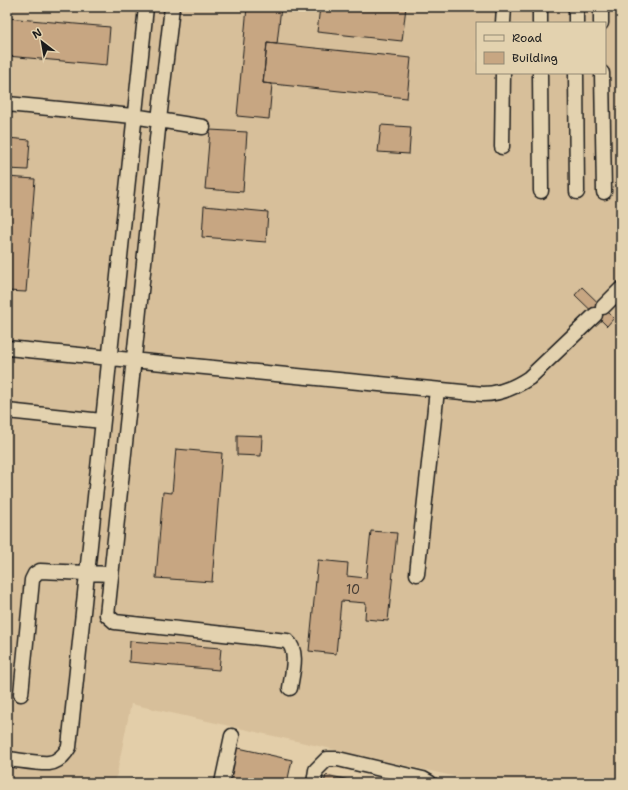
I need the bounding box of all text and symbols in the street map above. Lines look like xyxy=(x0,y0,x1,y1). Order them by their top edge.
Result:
north arrow xyxy=(22,22,62,62)
legend xyxy=(476,22,606,74)
text: N xyxy=(30,25,45,43)
text: Road xyxy=(512,30,543,46)
text: Building xyxy=(512,50,558,66)
house number: 10 xyxy=(346,581,360,598)

